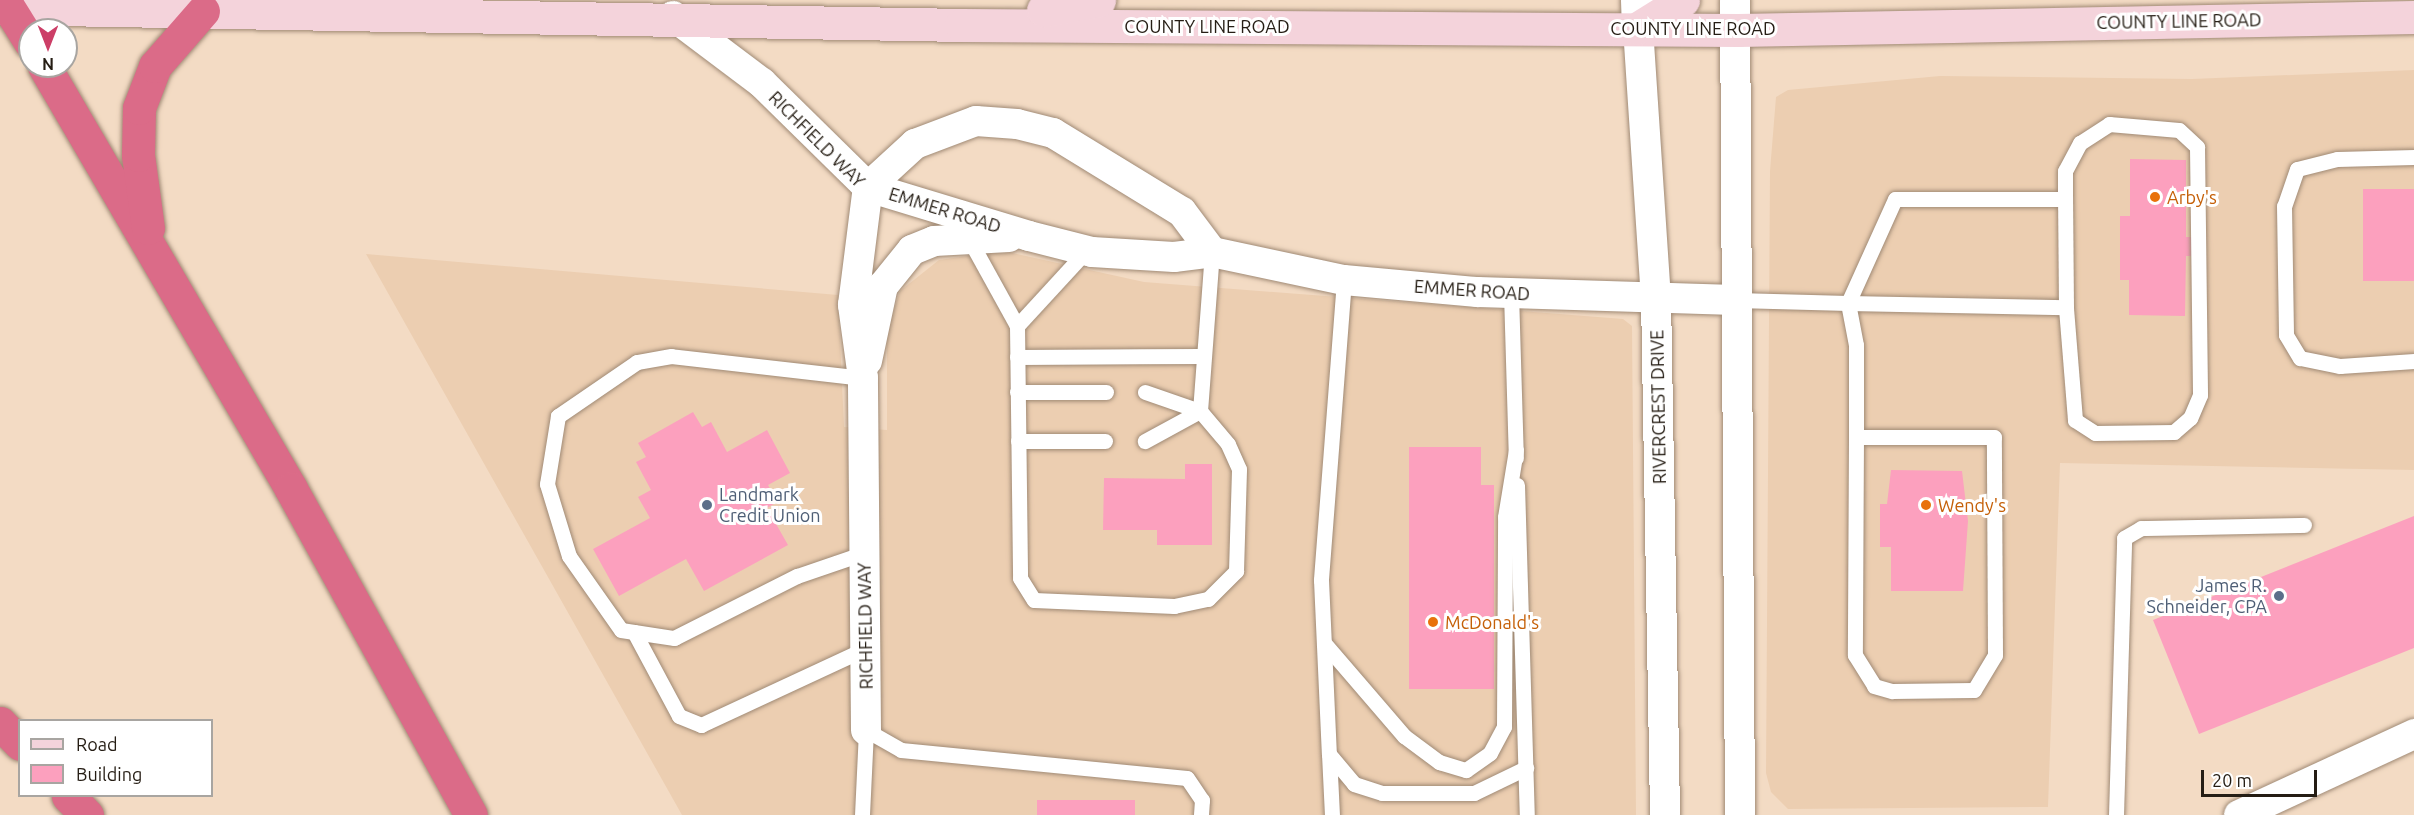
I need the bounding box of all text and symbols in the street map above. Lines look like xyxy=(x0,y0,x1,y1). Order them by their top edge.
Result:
street label: COUNTY LINE ROAD xyxy=(2096,9,2262,33)
street label: COUNTY LINE ROAD xyxy=(1124,15,1290,37)
street label: COUNTY LINE ROAD xyxy=(1610,17,1776,39)
north arrow xyxy=(18,18,78,78)
text: N xyxy=(42,55,54,73)
street label: RICHFIELD WAY xyxy=(765,87,869,191)
street label: EMMER ROAD xyxy=(886,183,1004,237)
place label: Arby's xyxy=(2167,186,2217,208)
marker: Arby's xyxy=(2148,190,2162,204)
street label: EMMER ROAD xyxy=(1413,275,1531,305)
street label: RIVERCREST DRIVE xyxy=(1646,330,1670,484)
place label: Landmark Credit Union xyxy=(719,484,821,526)
place label: Wendy's xyxy=(1938,494,2006,516)
marker: Landmark Credit Union xyxy=(700,498,714,512)
marker: Wendy's xyxy=(1919,498,1933,512)
street label: RICHFIELD WAY xyxy=(853,562,877,690)
place label: James R. Schneider, CPA xyxy=(2147,575,2267,618)
marker: James R. Schneider, CPA xyxy=(2272,589,2286,603)
place label: McDonald's xyxy=(1445,611,1539,633)
marker: McDonald's xyxy=(1426,615,1440,629)
legend xyxy=(18,719,213,797)
text: Road xyxy=(76,734,118,754)
scale bar xyxy=(2204,758,2320,796)
text: Building xyxy=(76,764,142,784)
text: 20 m xyxy=(2212,770,2252,790)

